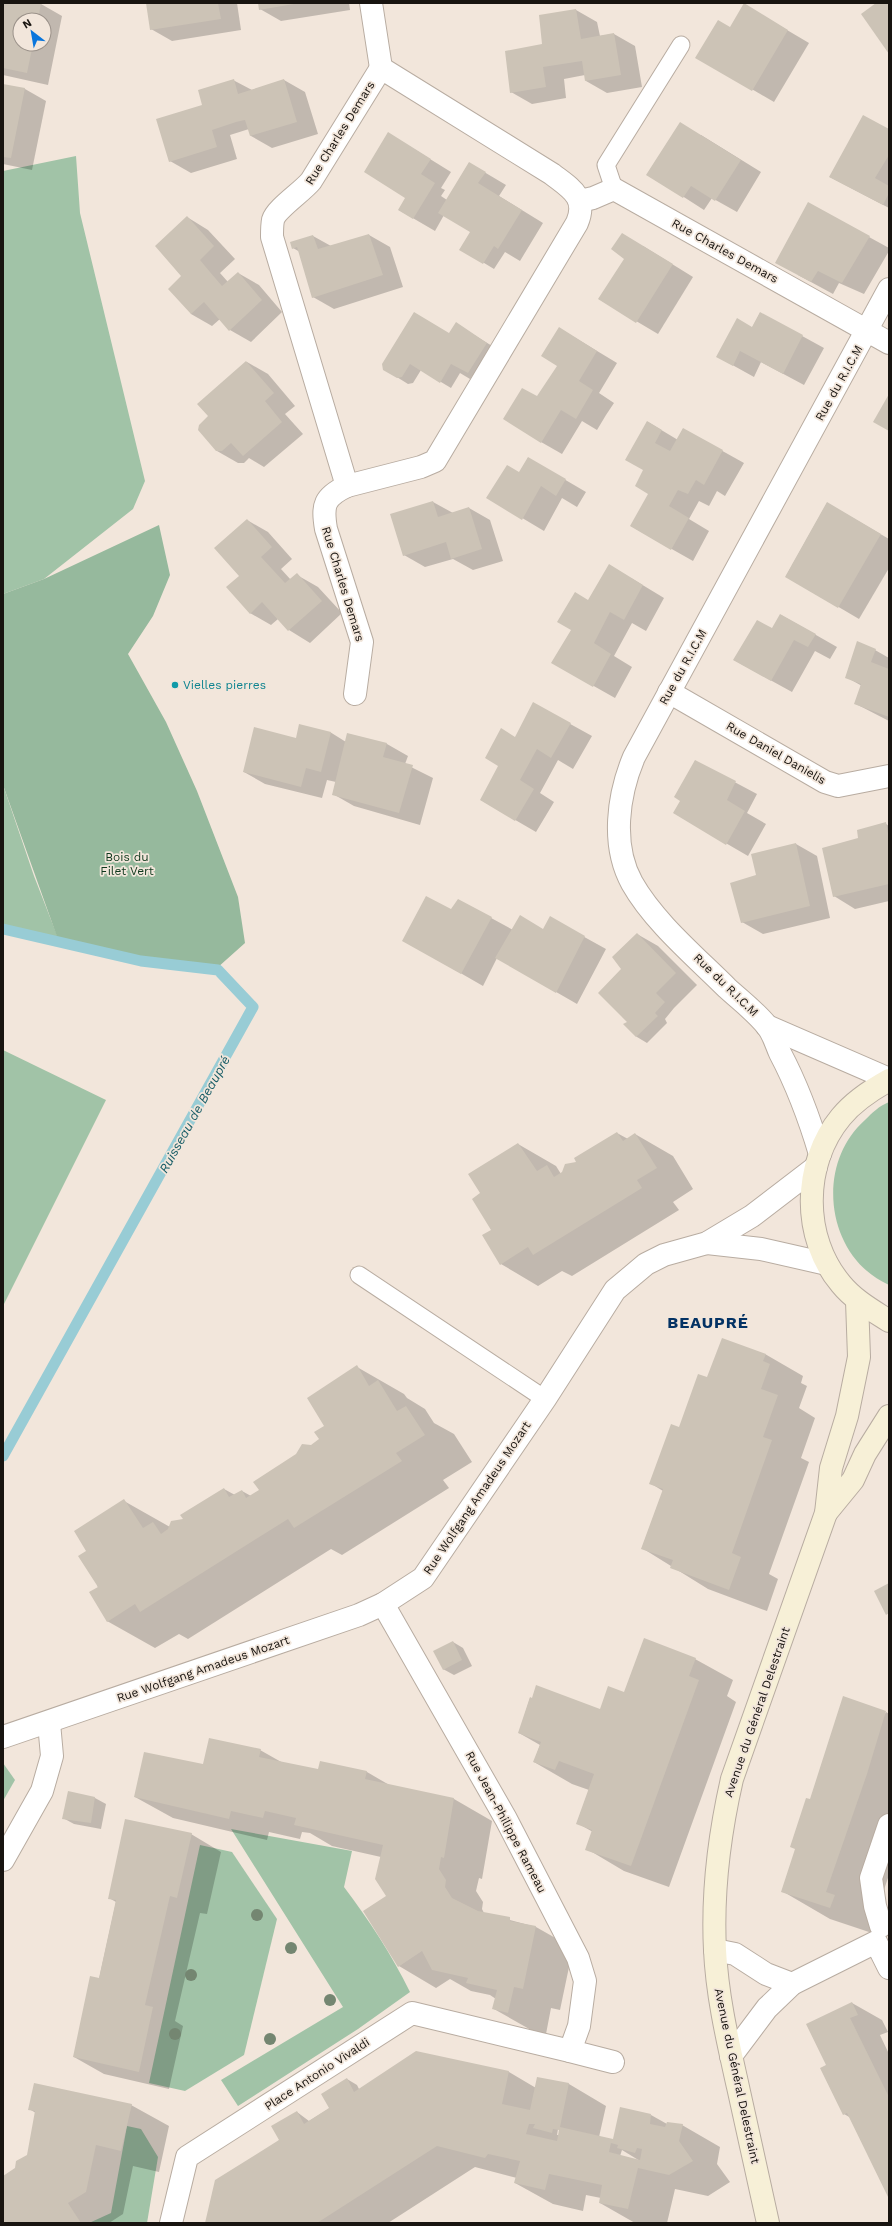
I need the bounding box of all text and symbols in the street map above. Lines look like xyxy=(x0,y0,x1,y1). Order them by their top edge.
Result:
north arrow xyxy=(12,12,52,52)
text: N xyxy=(20,16,34,32)
street label: Rue Charles Demars xyxy=(302,79,378,187)
street label: Rue Charles Demars xyxy=(669,216,781,286)
street label: Rue du R.I.C.M xyxy=(812,343,866,423)
street label: Rue Charles Demars xyxy=(319,525,367,643)
street label: Rue du R.I.C.M xyxy=(656,627,710,707)
place label: Vielles pierres xyxy=(183,678,266,692)
marker: Vielles pierres xyxy=(170,680,180,690)
street label: Rue Daniel Danielis xyxy=(724,719,828,787)
park label: Bois du Filet Vert xyxy=(100,850,154,878)
street label: Rue du R.I.C.M xyxy=(691,951,761,1019)
water label: Ruisseau de Beaupré xyxy=(156,1053,233,1175)
district label: BEAUPRÉ xyxy=(667,1313,749,1332)
street label: Rue Wolfgang Amadeus Mozart xyxy=(420,1419,534,1577)
street label: Avenue du Général Delestraint xyxy=(721,1625,793,1799)
street label: Rue Wolfgang Amadeus Mozart xyxy=(115,1633,291,1705)
street label: Rue Jean-Philippe Rameau xyxy=(463,1749,549,1895)
street label: Avenue du Général Delestraint xyxy=(712,1987,762,2165)
street label: Place Antonio Vivaldi xyxy=(262,2035,372,2113)

